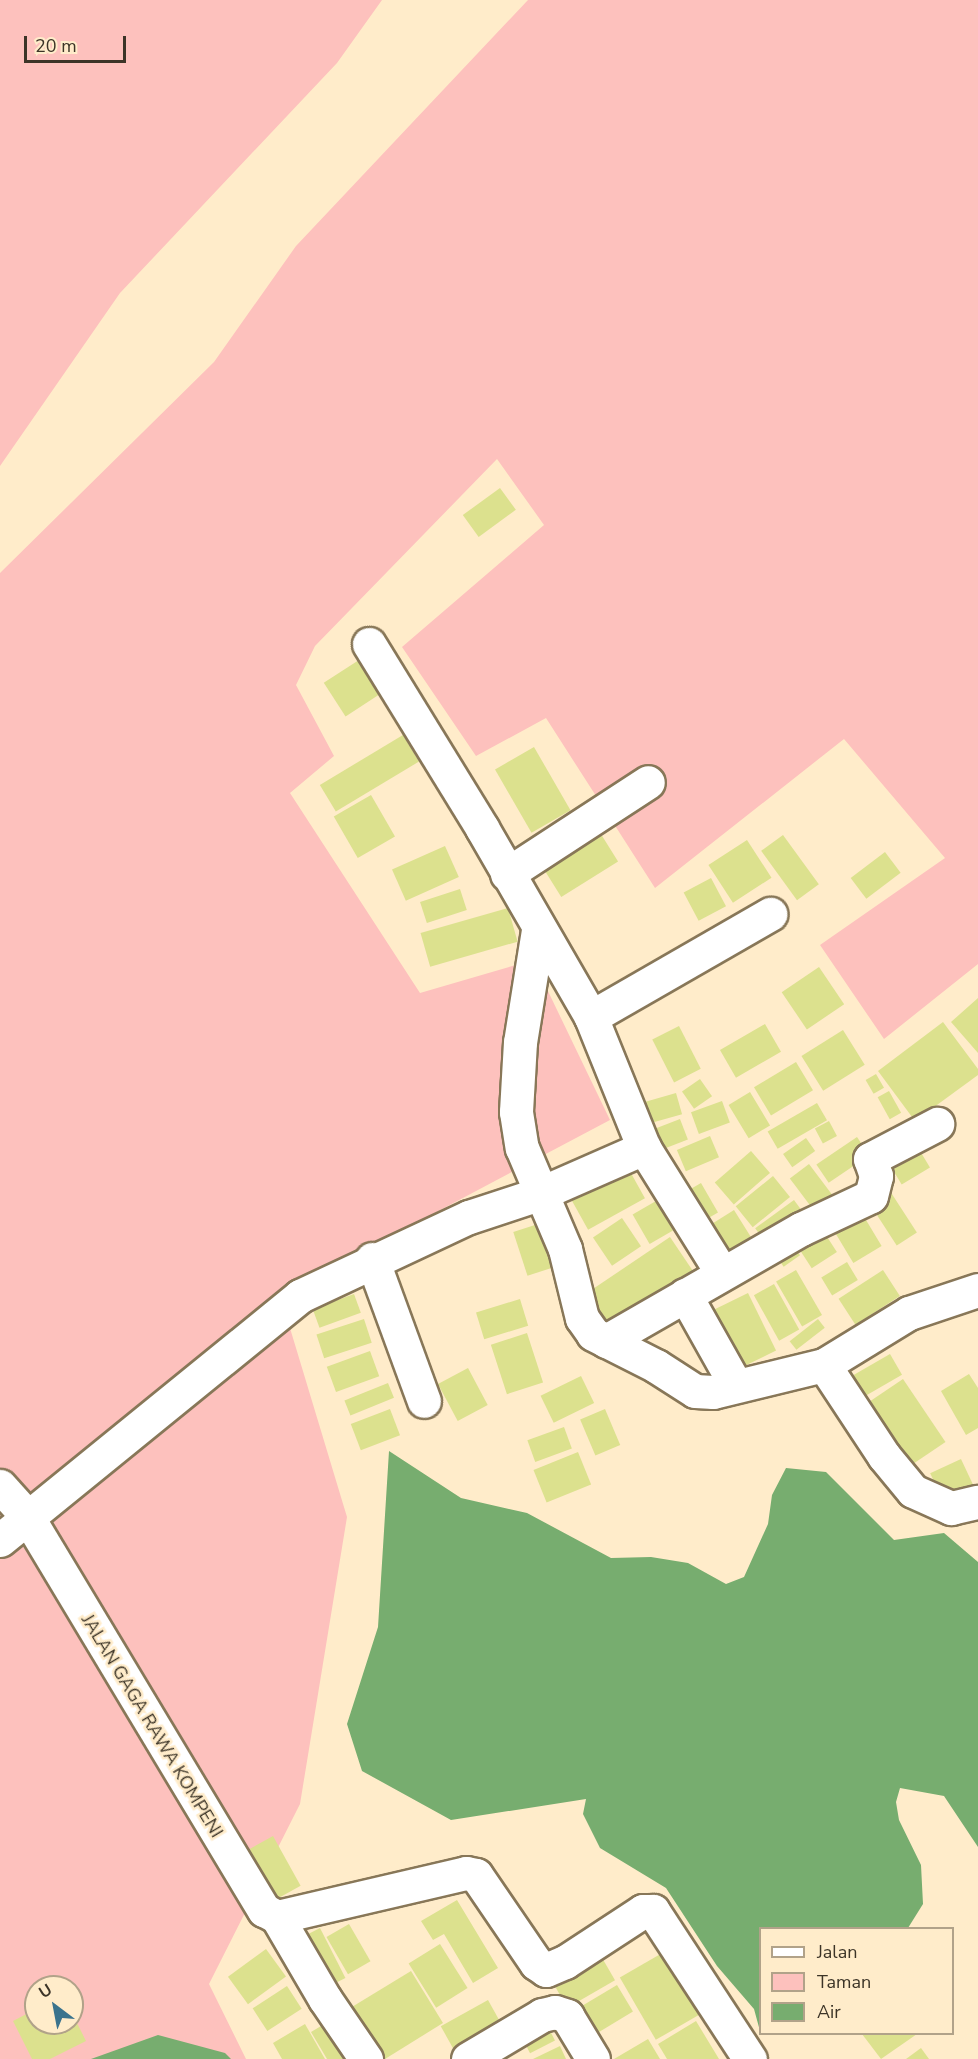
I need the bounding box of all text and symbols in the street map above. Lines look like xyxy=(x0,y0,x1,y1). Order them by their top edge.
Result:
scale bar xyxy=(27,24,129,62)
text: 20 m xyxy=(35,34,77,58)
street label: JALAN GAGA RAWA KOMPENI xyxy=(77,1611,227,1841)
legend xyxy=(759,1927,954,2035)
text: Jalan xyxy=(817,1940,857,1964)
text: Taman xyxy=(817,1970,871,1994)
north arrow xyxy=(24,1975,84,2035)
text: U xyxy=(35,1979,56,2004)
text: Air xyxy=(817,2000,841,2024)

